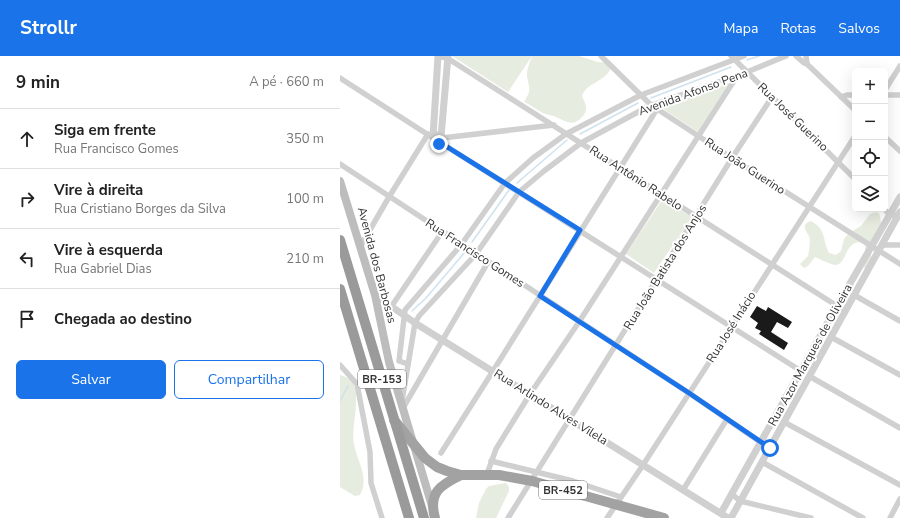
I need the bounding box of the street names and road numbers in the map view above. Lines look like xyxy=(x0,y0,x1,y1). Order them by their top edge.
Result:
street label: Avenida Afonso Pena xyxy=(636,65,750,119)
street label: Rua José Guerino xyxy=(754,79,832,155)
street label: Rua João Guerino xyxy=(702,134,789,198)
street label: Rua Antônio Rabelo xyxy=(586,142,686,214)
street label: Rua João Batista dos Anjos xyxy=(620,201,710,333)
street label: Avenida dos Barbosas xyxy=(354,205,400,325)
street label: Rua Francisco Gomes xyxy=(422,215,528,291)
street label: Rua Azor Marques de Oliveira xyxy=(764,281,856,429)
street label: Rua José Inácio xyxy=(703,288,759,366)
street label: Rua Arlindo Alves Vilela xyxy=(491,365,611,449)
road number: BR-153 xyxy=(358,370,406,388)
road number: BR-452 xyxy=(539,481,587,499)

